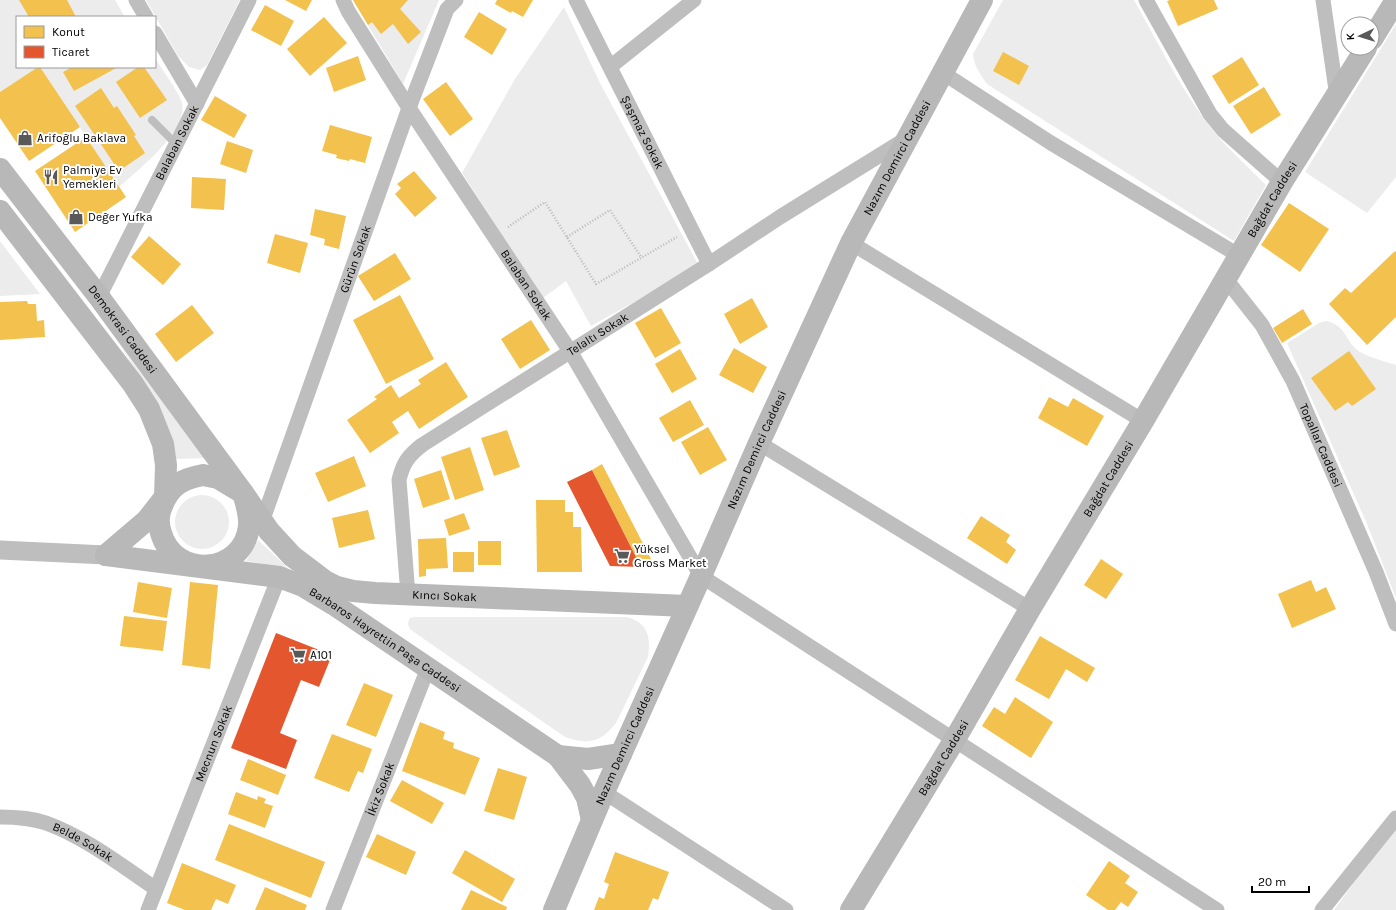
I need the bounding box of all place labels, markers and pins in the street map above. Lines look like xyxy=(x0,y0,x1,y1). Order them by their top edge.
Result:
shop icon: Arifoğlu Baklava xyxy=(16,129,34,147)
place label: Arifoğlu Baklava xyxy=(37,131,126,145)
place label: Palmiye Ev Yemekleri xyxy=(63,163,122,191)
restaurant icon: Palmiye Ev Yemekleri xyxy=(42,168,60,186)
shop icon: Değer Yufka xyxy=(67,208,85,226)
place label: Değer Yufka xyxy=(88,210,153,224)
place label: Yüksel Gross Market xyxy=(634,542,707,570)
supermarket icon: Yüksel Gross Market xyxy=(613,547,631,565)
supermarket icon: A101 xyxy=(289,646,307,664)
place label: A101 xyxy=(310,648,332,662)

